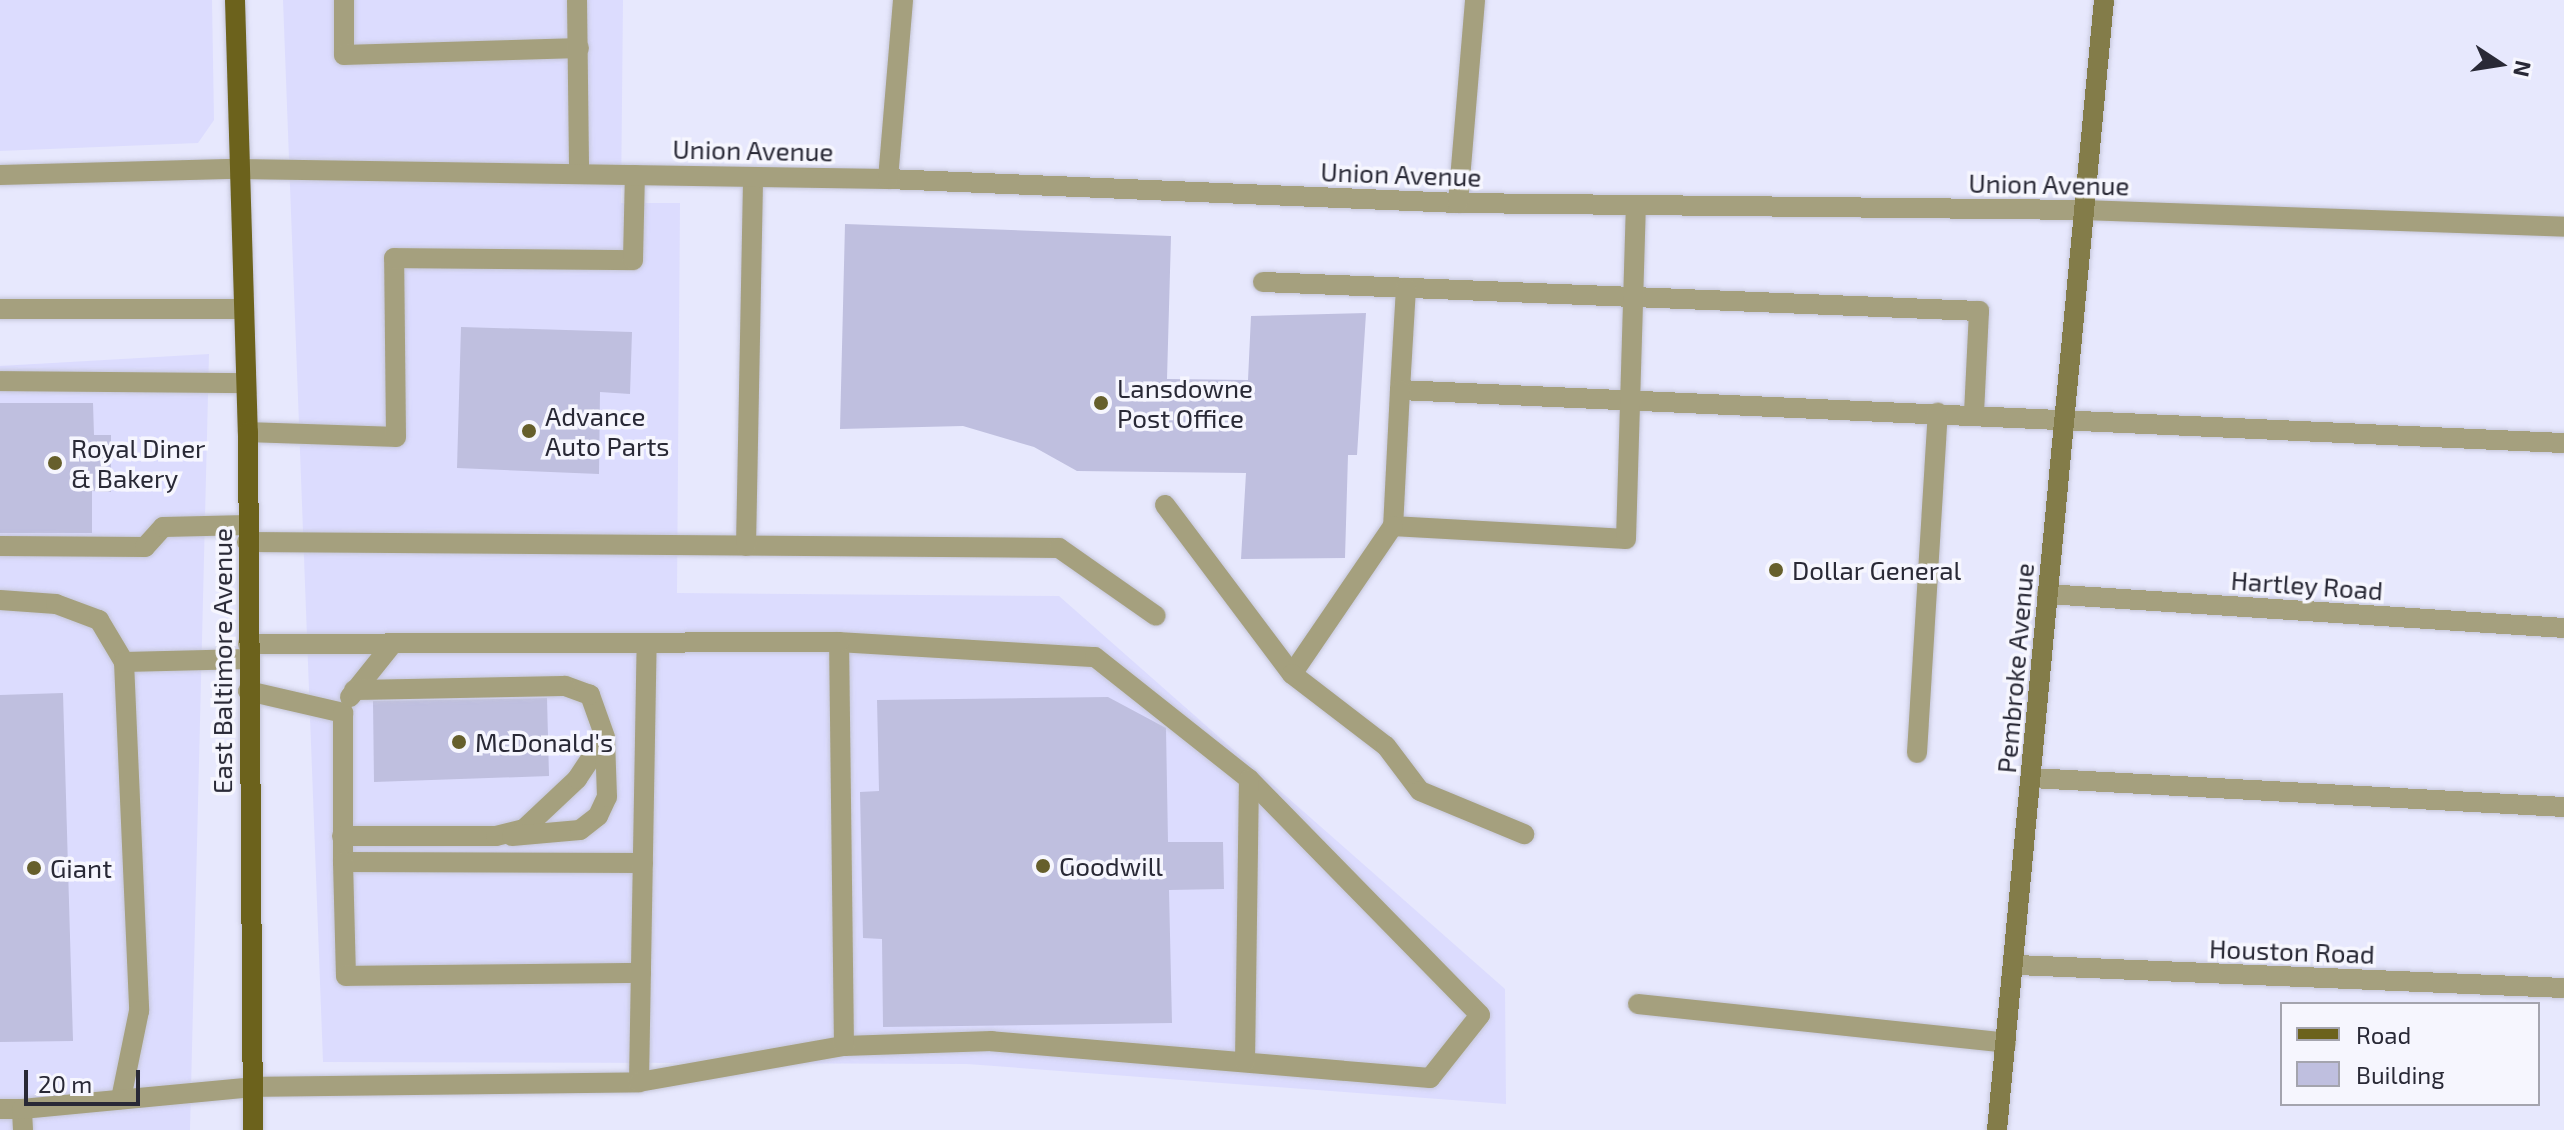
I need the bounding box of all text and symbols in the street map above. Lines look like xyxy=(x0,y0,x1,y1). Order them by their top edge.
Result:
north arrow xyxy=(2460,24,2540,104)
text: N xyxy=(2509,59,2538,79)
street label: Union Avenue xyxy=(672,133,834,167)
street label: Union Avenue xyxy=(1320,156,1482,192)
street label: Union Avenue xyxy=(1968,167,2130,201)
place label: Lansdowne Post Office xyxy=(1117,372,1253,434)
marker: Lansdowne Post Office xyxy=(1092,394,1110,412)
place label: Advance Auto Parts xyxy=(545,400,670,462)
marker: Advance Auto Parts xyxy=(520,422,538,440)
place label: Royal Diner & Bakery xyxy=(71,432,206,494)
marker: Royal Diner & Bakery xyxy=(46,454,64,472)
street label: East Baltimore Avenue xyxy=(206,528,238,794)
place label: Dollar General xyxy=(1792,554,1962,586)
marker: Dollar General xyxy=(1767,561,1785,579)
street label: Pembroke Avenue xyxy=(1990,561,2040,775)
street label: Hartley Road xyxy=(2230,564,2384,606)
place label: McDonald's xyxy=(475,726,613,758)
marker: McDonald's xyxy=(450,733,468,751)
place label: Goodwill xyxy=(1059,850,1163,882)
place label: Giant xyxy=(50,852,112,884)
marker: Goodwill xyxy=(1034,857,1052,875)
marker: Giant xyxy=(25,859,43,877)
street label: Houston Road xyxy=(2209,933,2375,969)
legend xyxy=(2280,1002,2540,1106)
text: Road xyxy=(2356,1020,2411,1049)
scale bar xyxy=(28,1054,144,1104)
text: Building xyxy=(2356,1060,2445,1089)
text: 20 m xyxy=(38,1069,92,1098)

